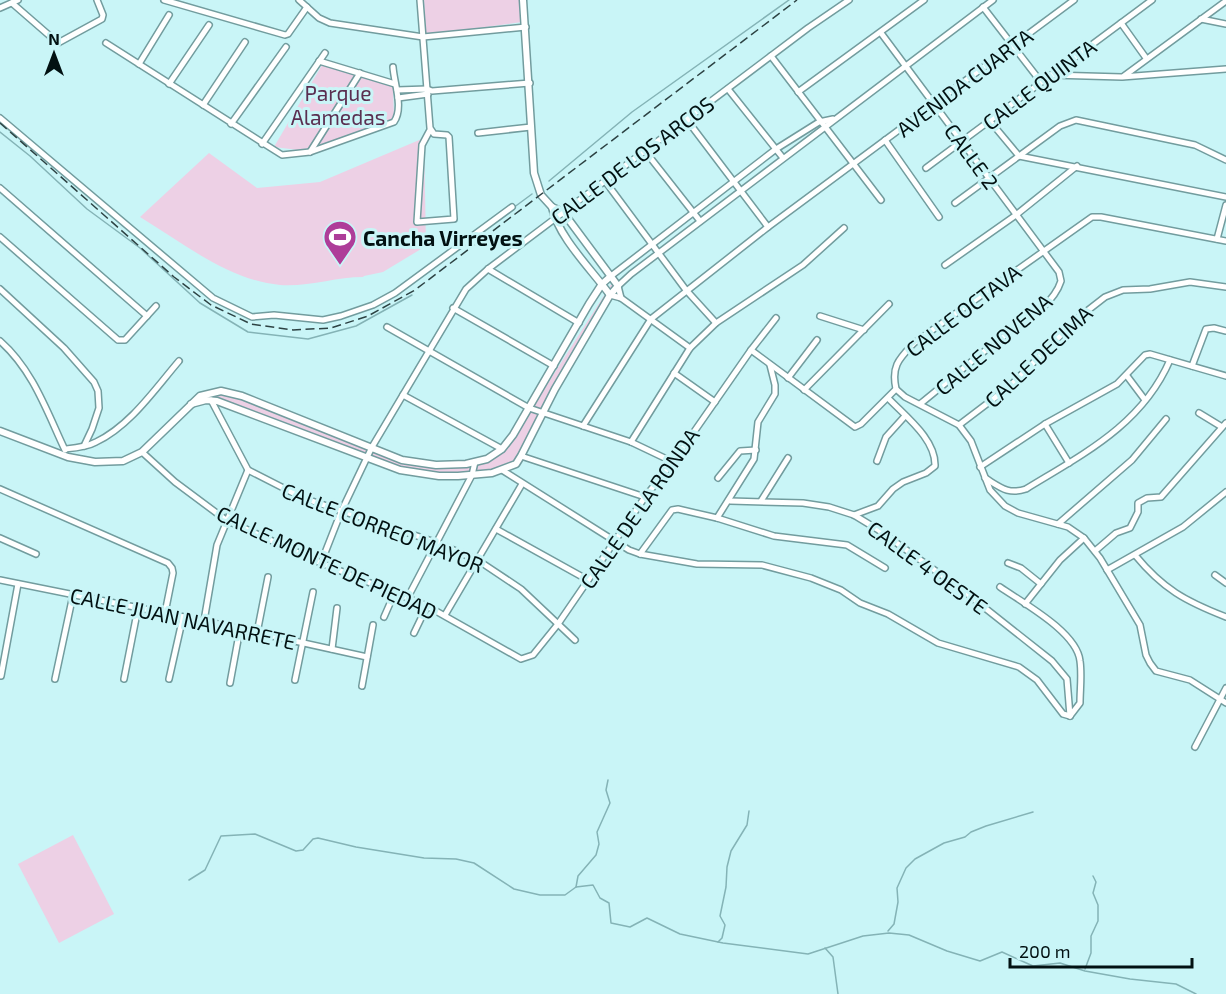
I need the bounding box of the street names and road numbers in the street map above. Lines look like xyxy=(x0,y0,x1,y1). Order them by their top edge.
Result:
street label: AVENIDA CUARTA xyxy=(891,23,1037,141)
street label: CALLE QUINTA xyxy=(977,33,1101,136)
street label: CALLE DE LOS ARCOS xyxy=(546,91,718,229)
street label: CALLE 2 xyxy=(940,118,1004,194)
street label: CALLE OCTAVA xyxy=(901,259,1025,361)
street label: CALLE NOVENA xyxy=(930,288,1056,400)
street label: CALLE DECIMA xyxy=(979,300,1097,412)
street label: CALLE DE LA RONDA xyxy=(574,423,704,593)
street label: CALLE CORREO MAYOR xyxy=(279,477,487,577)
street label: CALLE MONTE DE PIEDAD xyxy=(213,500,441,624)
street label: CALLE 4 OESTE xyxy=(863,515,993,619)
street label: CALLE JUAN NAVARRETE xyxy=(68,582,298,654)

